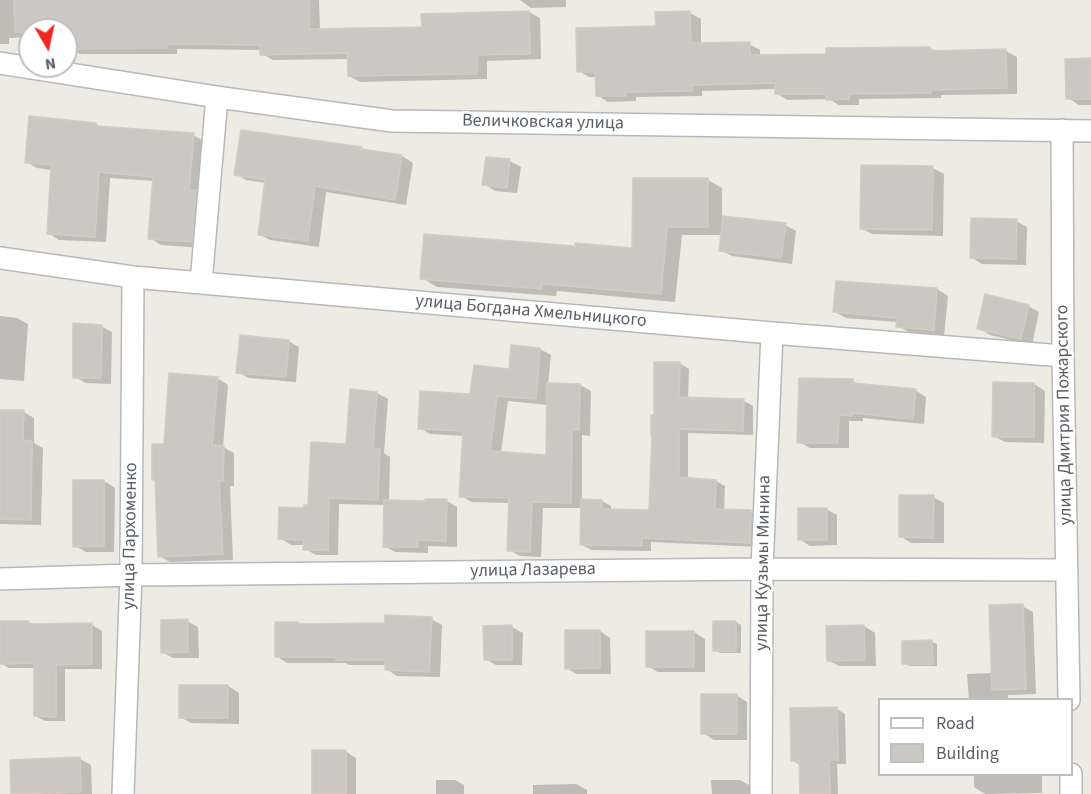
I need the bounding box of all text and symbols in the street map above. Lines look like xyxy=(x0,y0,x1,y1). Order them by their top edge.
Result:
north arrow xyxy=(18,18,78,78)
text: N xyxy=(44,52,57,75)
street label: Величковская улица xyxy=(462,111,624,135)
street label: улица Богдана Хмельницкого xyxy=(414,291,648,333)
street label: улица Дмитрия Пожарского xyxy=(1052,304,1078,526)
street label: улица Пархоменко xyxy=(119,462,143,610)
street label: улица Кузьмы Минина xyxy=(752,475,776,651)
street label: улица Лазарева xyxy=(470,559,596,583)
legend xyxy=(878,698,1073,776)
text: Road xyxy=(936,711,975,736)
text: Building xyxy=(936,741,999,766)

